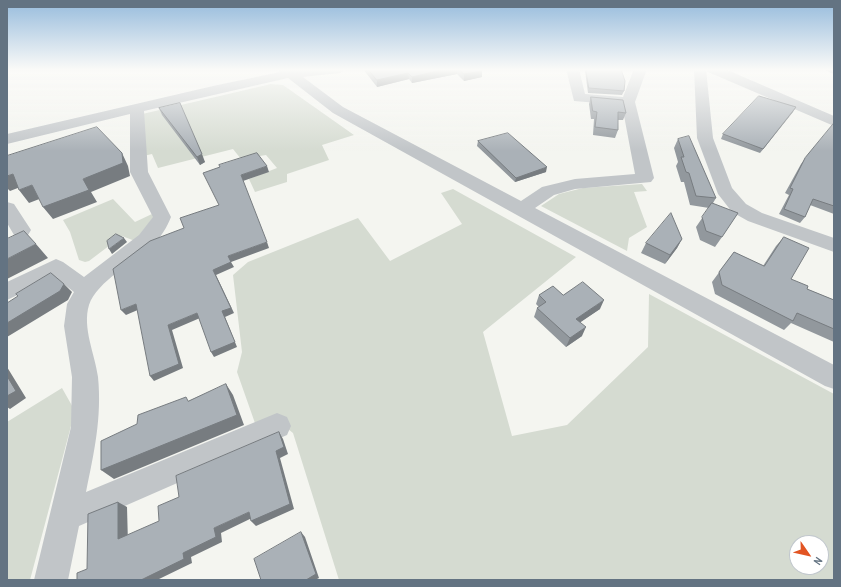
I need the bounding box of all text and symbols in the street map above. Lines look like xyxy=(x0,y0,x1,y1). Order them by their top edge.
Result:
north arrow xyxy=(789,535,829,575)
text: N xyxy=(810,555,826,568)

